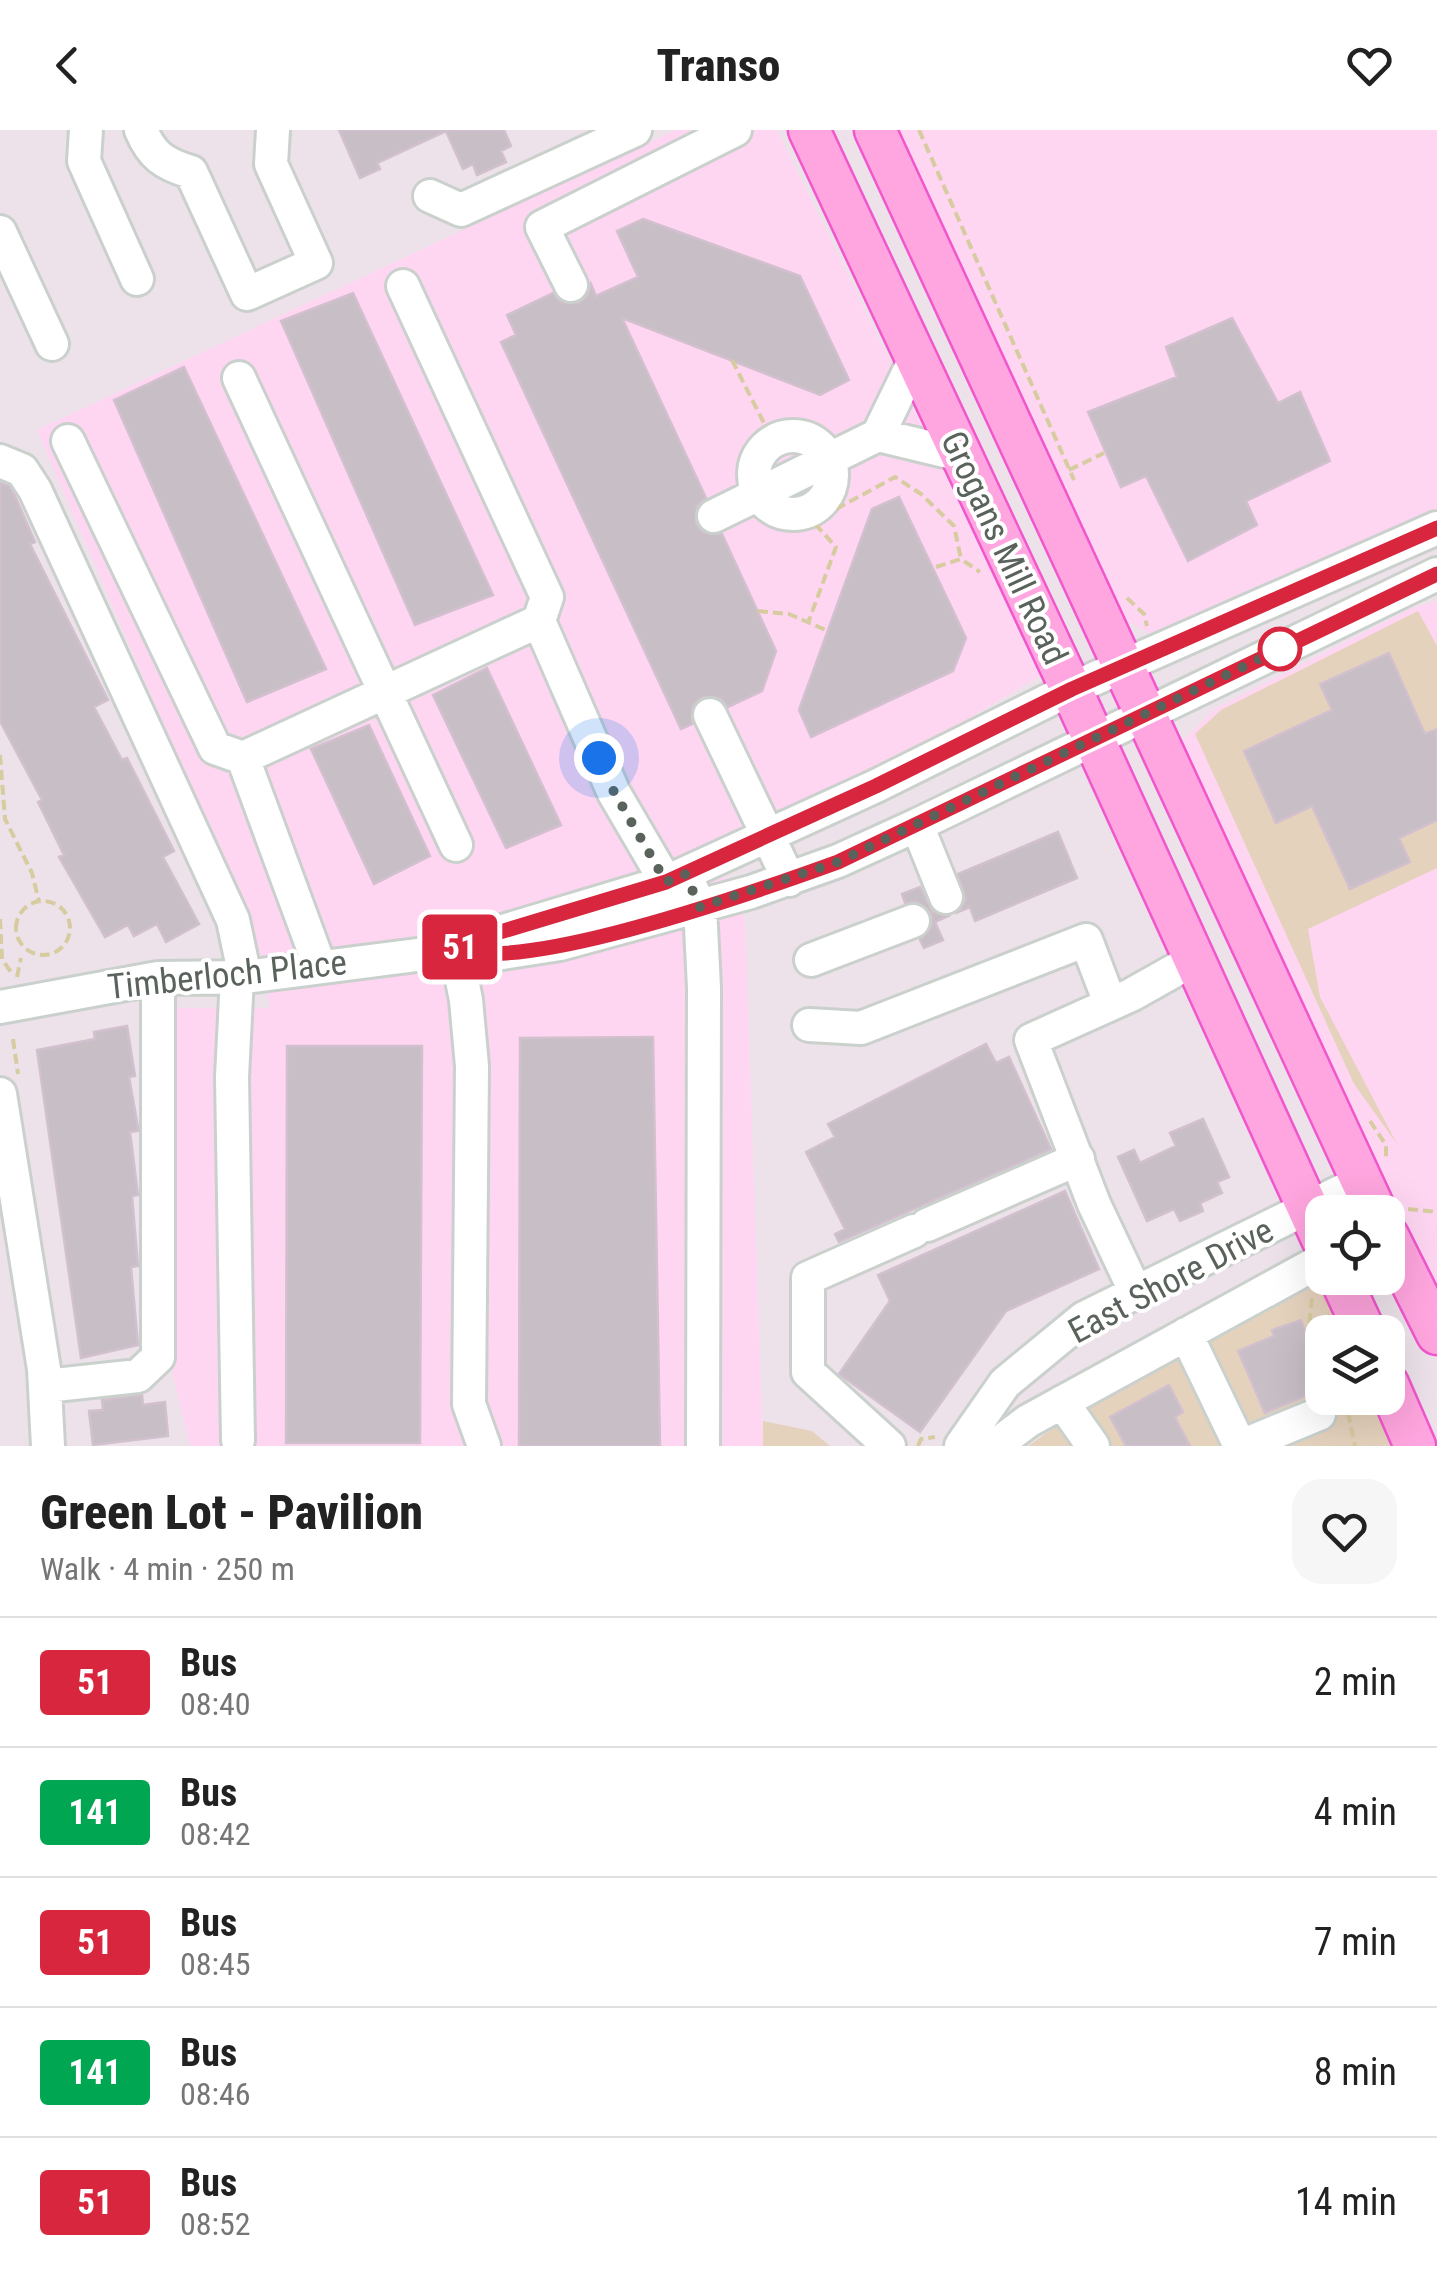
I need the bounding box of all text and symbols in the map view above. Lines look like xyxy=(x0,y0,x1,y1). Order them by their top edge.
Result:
icon: back xyxy=(40,38,95,93)
icon: heart xyxy=(1342,38,1397,93)
text: Transo xyxy=(657,39,780,92)
street label: Grogans Mill Road xyxy=(932,425,1076,671)
unlabelled marker xyxy=(1259,628,1301,670)
your location xyxy=(574,733,624,783)
line badge: 51 xyxy=(415,914,505,980)
text: 51 xyxy=(442,927,478,968)
street label: Timberloch Place xyxy=(105,942,349,1008)
map controls xyxy=(1305,1195,1405,1415)
button: locate xyxy=(1305,1195,1405,1295)
street label: East Shore Drive xyxy=(1062,1210,1280,1352)
button: layers xyxy=(1305,1315,1405,1415)
button: heart xyxy=(1292,1479,1397,1584)
text: Green Lot - Pavilion xyxy=(40,1484,423,1541)
text: Walk · 4 min · 250 m xyxy=(40,1550,295,1588)
text: Bus xyxy=(180,1641,237,1685)
text: 2 min xyxy=(1314,1660,1397,1704)
text: 51 xyxy=(77,1662,113,1703)
text: 08:40 xyxy=(180,1685,251,1723)
text: Bus xyxy=(180,1771,237,1815)
text: 4 min xyxy=(1314,1790,1397,1834)
text: 141 xyxy=(68,1792,122,1833)
text: 08:42 xyxy=(180,1815,251,1853)
text: Bus xyxy=(180,1901,237,1945)
text: 7 min xyxy=(1314,1920,1397,1964)
text: 51 xyxy=(77,1922,113,1963)
text: 08:45 xyxy=(180,1945,251,1983)
text: Bus xyxy=(180,2031,237,2075)
text: 8 min xyxy=(1314,2050,1397,2094)
text: 141 xyxy=(68,2052,122,2093)
text: 08:46 xyxy=(180,2075,251,2113)
text: Bus xyxy=(180,2161,237,2205)
text: 14 min xyxy=(1295,2180,1397,2224)
text: 51 xyxy=(77,2182,113,2223)
text: 08:52 xyxy=(180,2205,251,2243)

